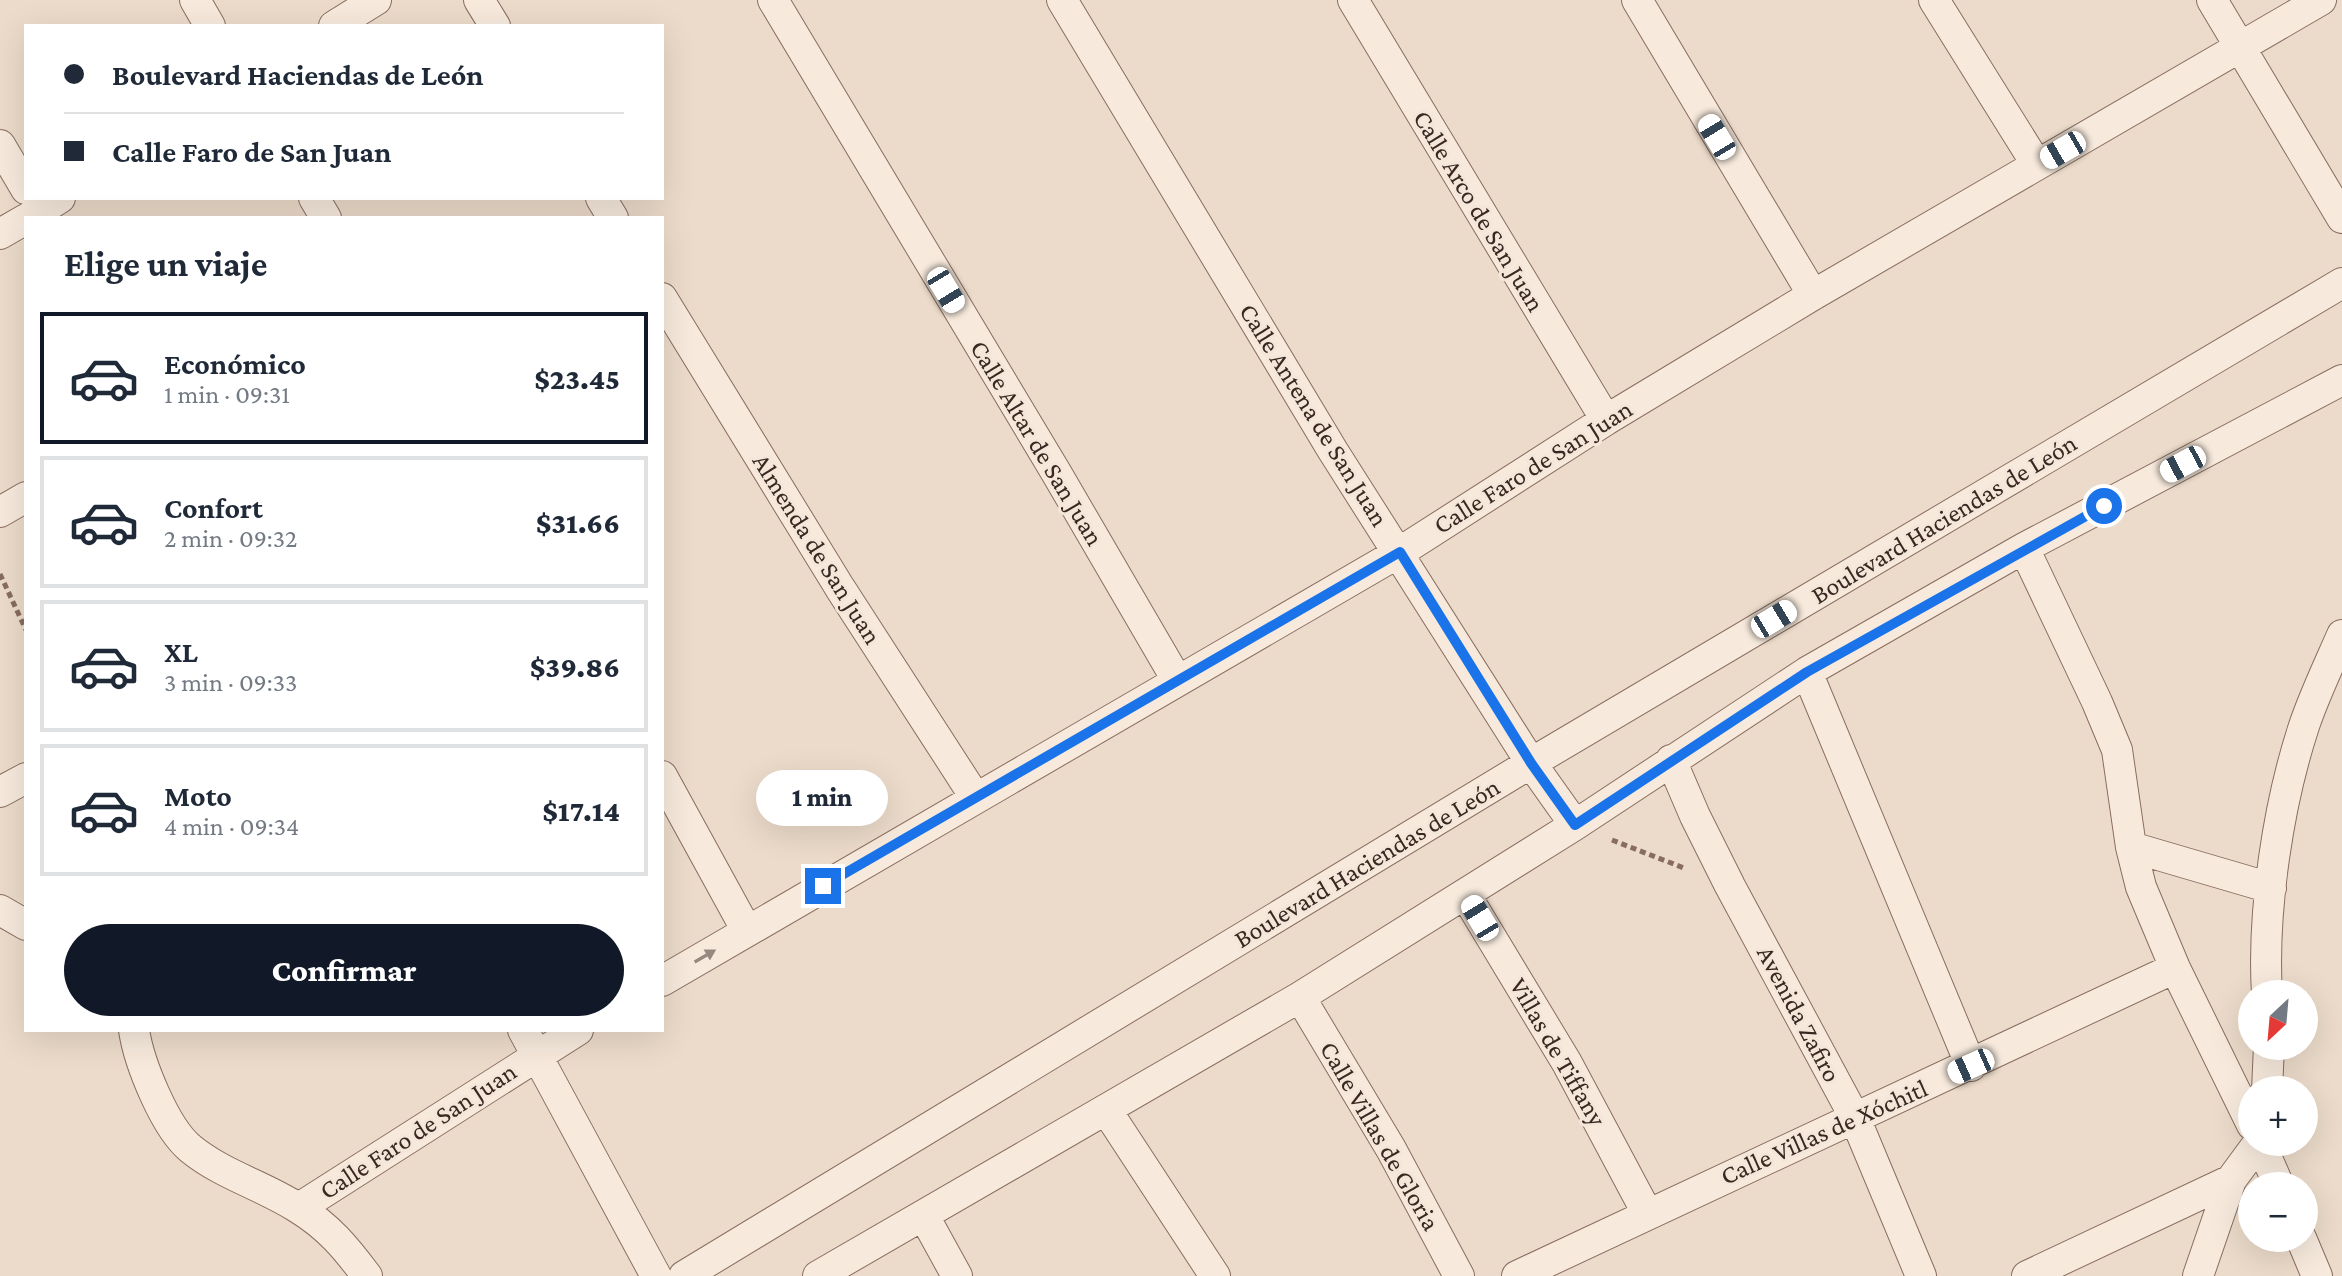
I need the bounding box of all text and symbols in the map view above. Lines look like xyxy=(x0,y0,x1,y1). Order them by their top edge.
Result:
text: Boulevard Haciendas de León xyxy=(112,58,484,91)
street label: Calle Arco de San Juan xyxy=(1407,105,1551,317)
car xyxy=(1694,110,1740,164)
car xyxy=(2036,128,2090,172)
text: Calle Faro de San Juan xyxy=(112,135,391,168)
text: Elige un viaje xyxy=(64,244,267,284)
car xyxy=(923,263,969,317)
street label: Calle Antena de San Juan xyxy=(1234,298,1394,532)
street label: Calle Altar de San Juan xyxy=(964,335,1110,551)
icon: car xyxy=(68,342,140,414)
text: Económico xyxy=(164,347,306,380)
text: $23.45 xyxy=(534,362,620,395)
text: 1 min · 09:31 xyxy=(164,380,290,409)
street label: Calle Faro de San Juan xyxy=(1428,394,1638,540)
street label: Boulevard Haciendas de León xyxy=(1806,428,2082,610)
car xyxy=(2156,442,2210,486)
street label: Almenda de San Juan xyxy=(747,448,887,650)
icon: car xyxy=(68,486,140,558)
route start xyxy=(2086,488,2122,524)
text: Confort xyxy=(164,491,263,524)
text: $31.66 xyxy=(536,506,620,539)
text: 2 min · 09:32 xyxy=(164,524,297,553)
car xyxy=(1747,596,1801,642)
icon: car xyxy=(68,630,140,702)
text: XL xyxy=(164,635,198,668)
text: $39.86 xyxy=(530,650,620,683)
text: 3 min · 09:33 xyxy=(164,668,297,697)
callout: 1 min xyxy=(757,770,889,826)
street label: Boulevard Haciendas de León xyxy=(1229,772,1505,954)
icon: car xyxy=(68,774,140,846)
text: Moto xyxy=(164,779,232,812)
text: 1 min xyxy=(792,783,852,812)
text: $17.14 xyxy=(542,794,620,827)
text: 4 min · 09:34 xyxy=(164,812,299,841)
route end xyxy=(805,868,841,904)
car xyxy=(1457,891,1503,945)
button: Confirmar xyxy=(64,924,624,1016)
street label: Avenida Zafiro xyxy=(1751,941,1847,1087)
one-way arrow xyxy=(694,949,716,963)
street label: Villas de Tiffany xyxy=(1504,973,1613,1132)
north arrow xyxy=(2238,980,2318,1060)
map controls xyxy=(2238,980,2318,1252)
street label: Calle Villas de Gloria xyxy=(1314,1036,1446,1236)
car xyxy=(1944,1045,1998,1087)
street label: Calle Faro de San Juan xyxy=(314,1057,522,1205)
street label: Calle Villas de Xóchitl xyxy=(1716,1073,1932,1191)
button: + xyxy=(2238,1076,2318,1156)
button: − xyxy=(2238,1172,2318,1252)

